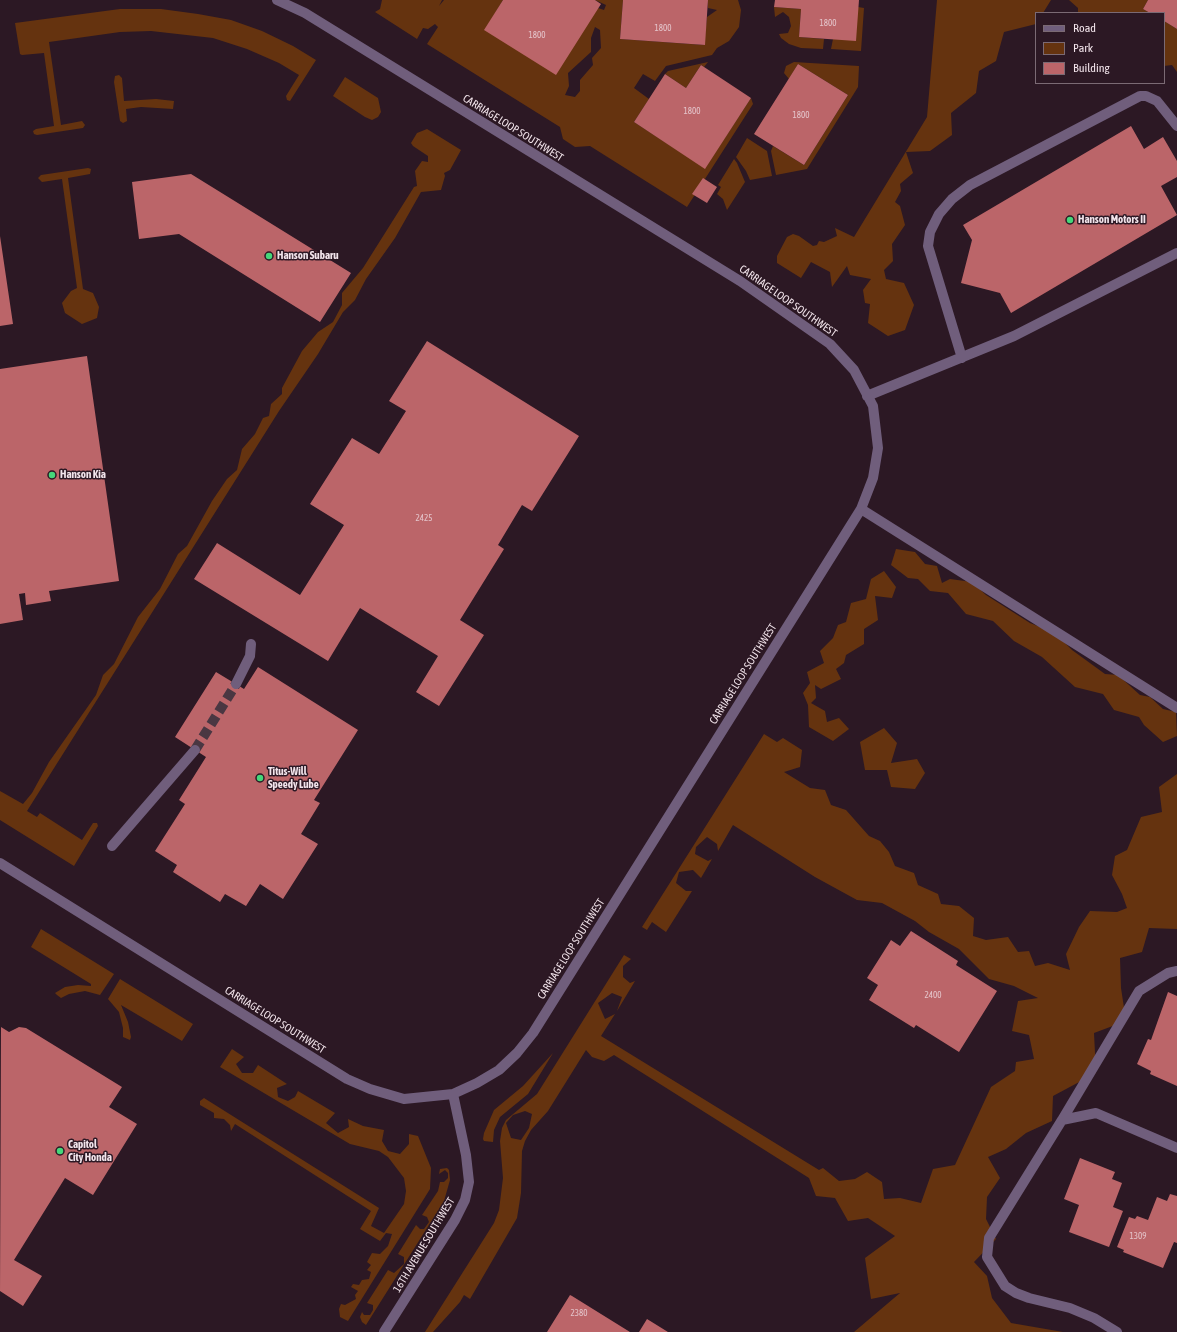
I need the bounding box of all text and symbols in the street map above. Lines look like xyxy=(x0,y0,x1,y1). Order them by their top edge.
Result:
legend xyxy=(1035,12,1165,84)
house number: 1800 xyxy=(820,18,836,28)
text: Road xyxy=(1073,21,1096,35)
house number: 1800 xyxy=(655,23,671,33)
house number: 1800 xyxy=(529,30,545,40)
text: Park xyxy=(1073,41,1093,55)
text: Building xyxy=(1073,61,1110,75)
street label: CARRIAGE LOOP SOUTHWEST xyxy=(460,92,566,164)
house number: 1800 xyxy=(684,106,700,116)
house number: 1800 xyxy=(793,110,809,120)
place label: Hanson Motors II xyxy=(1078,213,1146,227)
marker: Hanson Motors II xyxy=(1065,215,1075,225)
place label: Hanson Subaru xyxy=(277,249,339,263)
marker: Hanson Subaru xyxy=(264,251,274,261)
street label: CARRIAGE LOOP SOUTHWEST xyxy=(737,262,839,340)
place label: Hanson Kia xyxy=(60,468,106,482)
marker: Hanson Kia xyxy=(47,470,57,480)
house number: 2425 xyxy=(416,513,432,523)
street label: CARRIAGE LOOP SOUTHWEST xyxy=(707,621,779,727)
place label: Titus-Will Speedy Lube xyxy=(268,765,319,791)
marker: Titus-Will Speedy Lube xyxy=(255,773,265,783)
street label: CARRIAGE LOOP SOUTHWEST xyxy=(535,896,607,1002)
street label: CARRIAGE LOOP SOUTHWEST xyxy=(222,984,328,1056)
house number: 2400 xyxy=(925,990,941,1000)
place label: Capitol City Honda xyxy=(68,1138,112,1164)
marker: Capitol City Honda xyxy=(55,1146,65,1156)
street label: 16TH AVENUE SOUTHWEST xyxy=(390,1195,458,1295)
house number: 1309 xyxy=(1130,1231,1146,1241)
house number: 2380 xyxy=(571,1308,587,1318)

